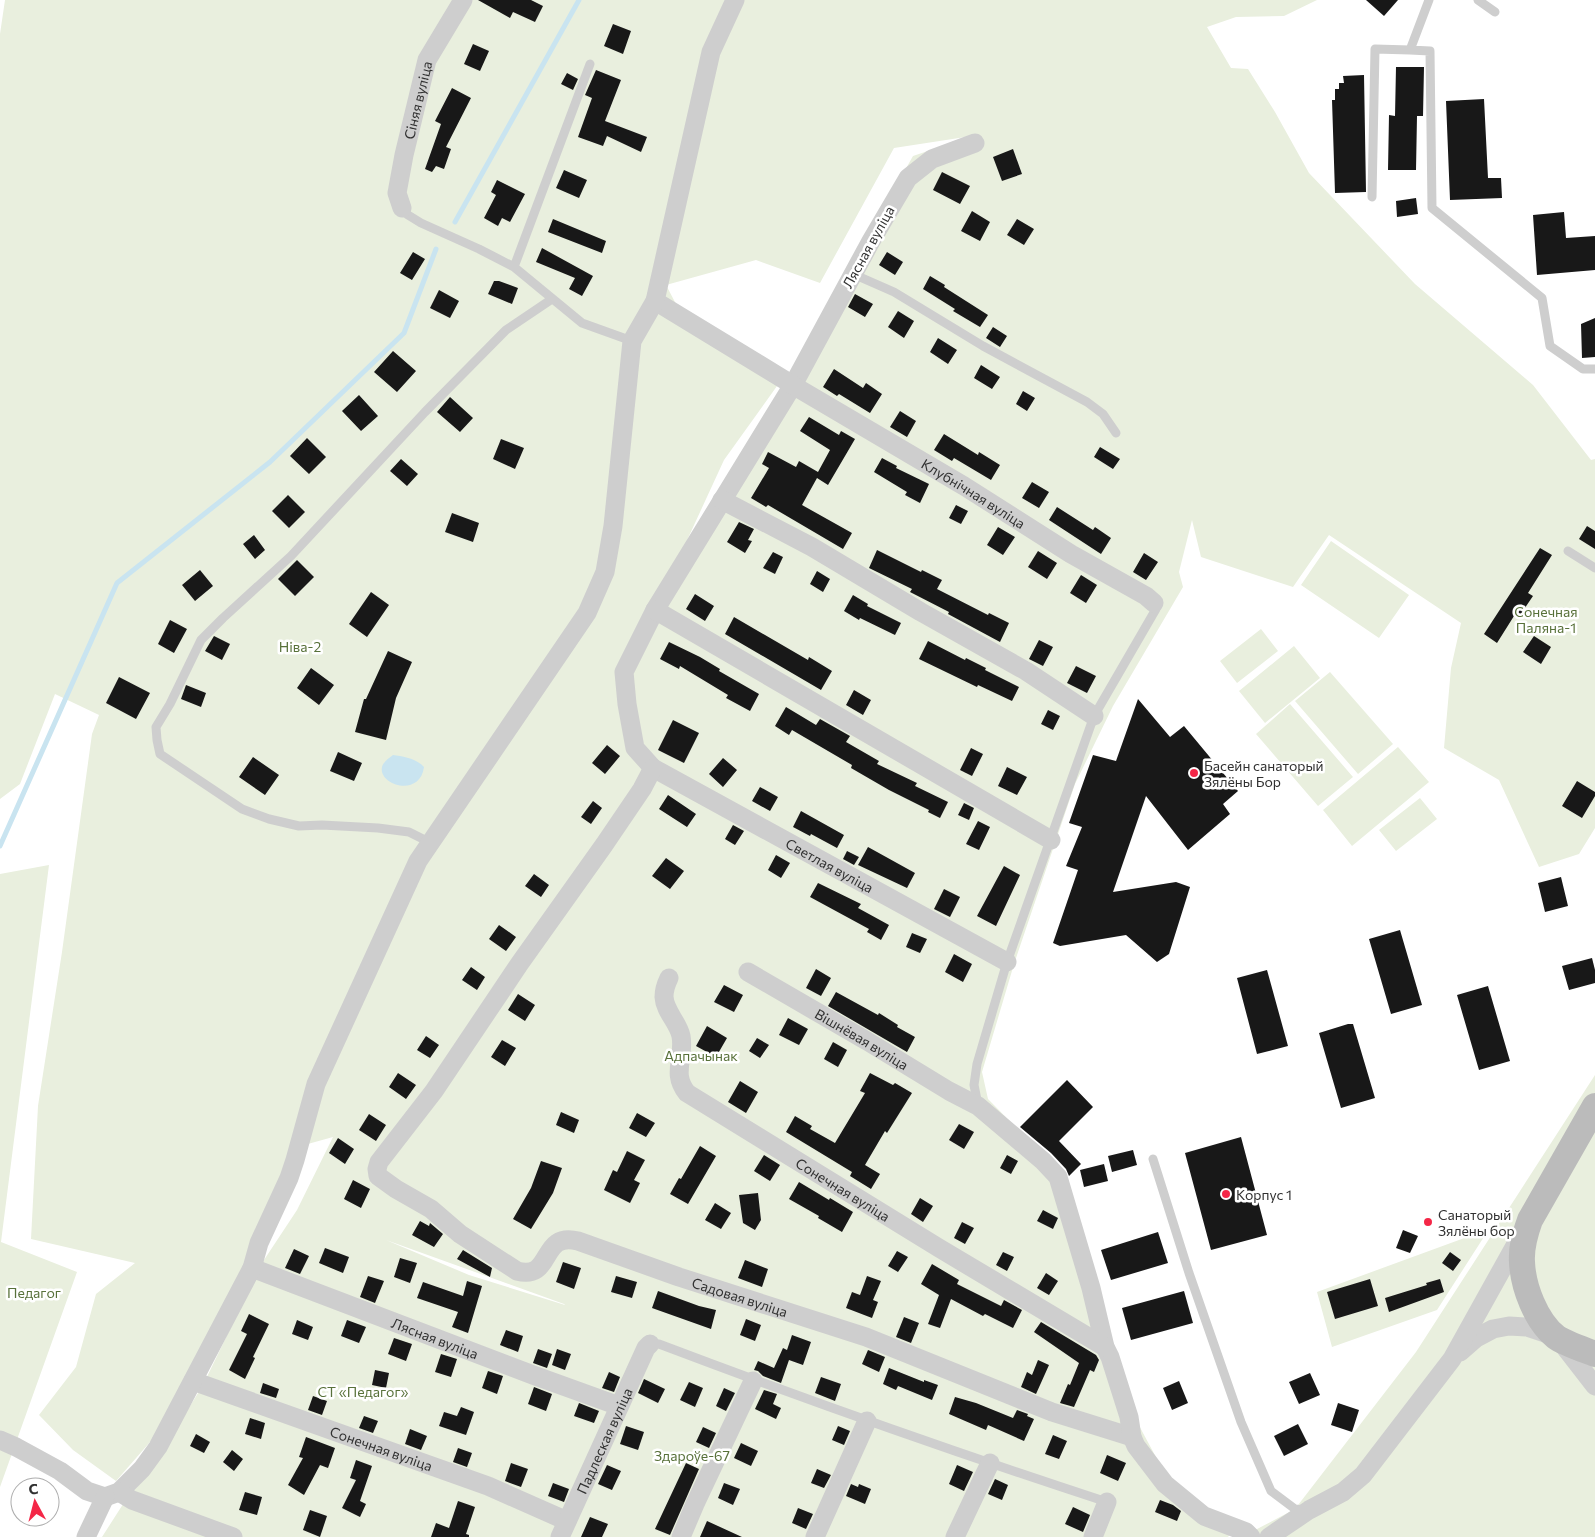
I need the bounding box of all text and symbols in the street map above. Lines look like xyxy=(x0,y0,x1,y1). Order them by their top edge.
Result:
street label: Сіняя вуліца xyxy=(400,59,435,141)
street label: Лясная вуліца xyxy=(838,203,898,291)
street label: Клубнічная вуліца xyxy=(919,455,1029,531)
park label: Сонечная Паляна-1 xyxy=(1514,603,1578,636)
park label: Ніва-2 xyxy=(279,638,321,655)
place label: Басейн санаторый Зялёны Бор xyxy=(1204,757,1324,790)
marker: Басейн санаторый Зялёны Бор xyxy=(1188,767,1200,779)
street label: Светлая вуліца xyxy=(783,834,877,896)
street label: Вішнёвая вуліца xyxy=(812,1004,912,1073)
park label: Адпачынак xyxy=(664,1047,738,1064)
street label: Сонечная вуліца xyxy=(793,1154,893,1224)
place label: Корпус 1 xyxy=(1236,1186,1292,1203)
marker: Корпус 1 xyxy=(1220,1188,1232,1200)
place label: Санаторый Зялёны бор xyxy=(1438,1206,1515,1239)
marker: Санаторый Зялёны бор xyxy=(1422,1216,1434,1228)
street label: Садовая вуліца xyxy=(690,1273,790,1320)
park label: Педагог xyxy=(7,1284,61,1301)
street label: Лясная вуліца xyxy=(389,1314,481,1362)
park label: СТ «Педагог» xyxy=(318,1383,409,1400)
street label: Падлеская вуліца xyxy=(572,1385,635,1496)
street label: Сонечная вуліца xyxy=(328,1422,435,1474)
park label: Здароўе-67 xyxy=(654,1447,730,1464)
north arrow xyxy=(10,1477,60,1527)
text: С xyxy=(28,1480,39,1498)

